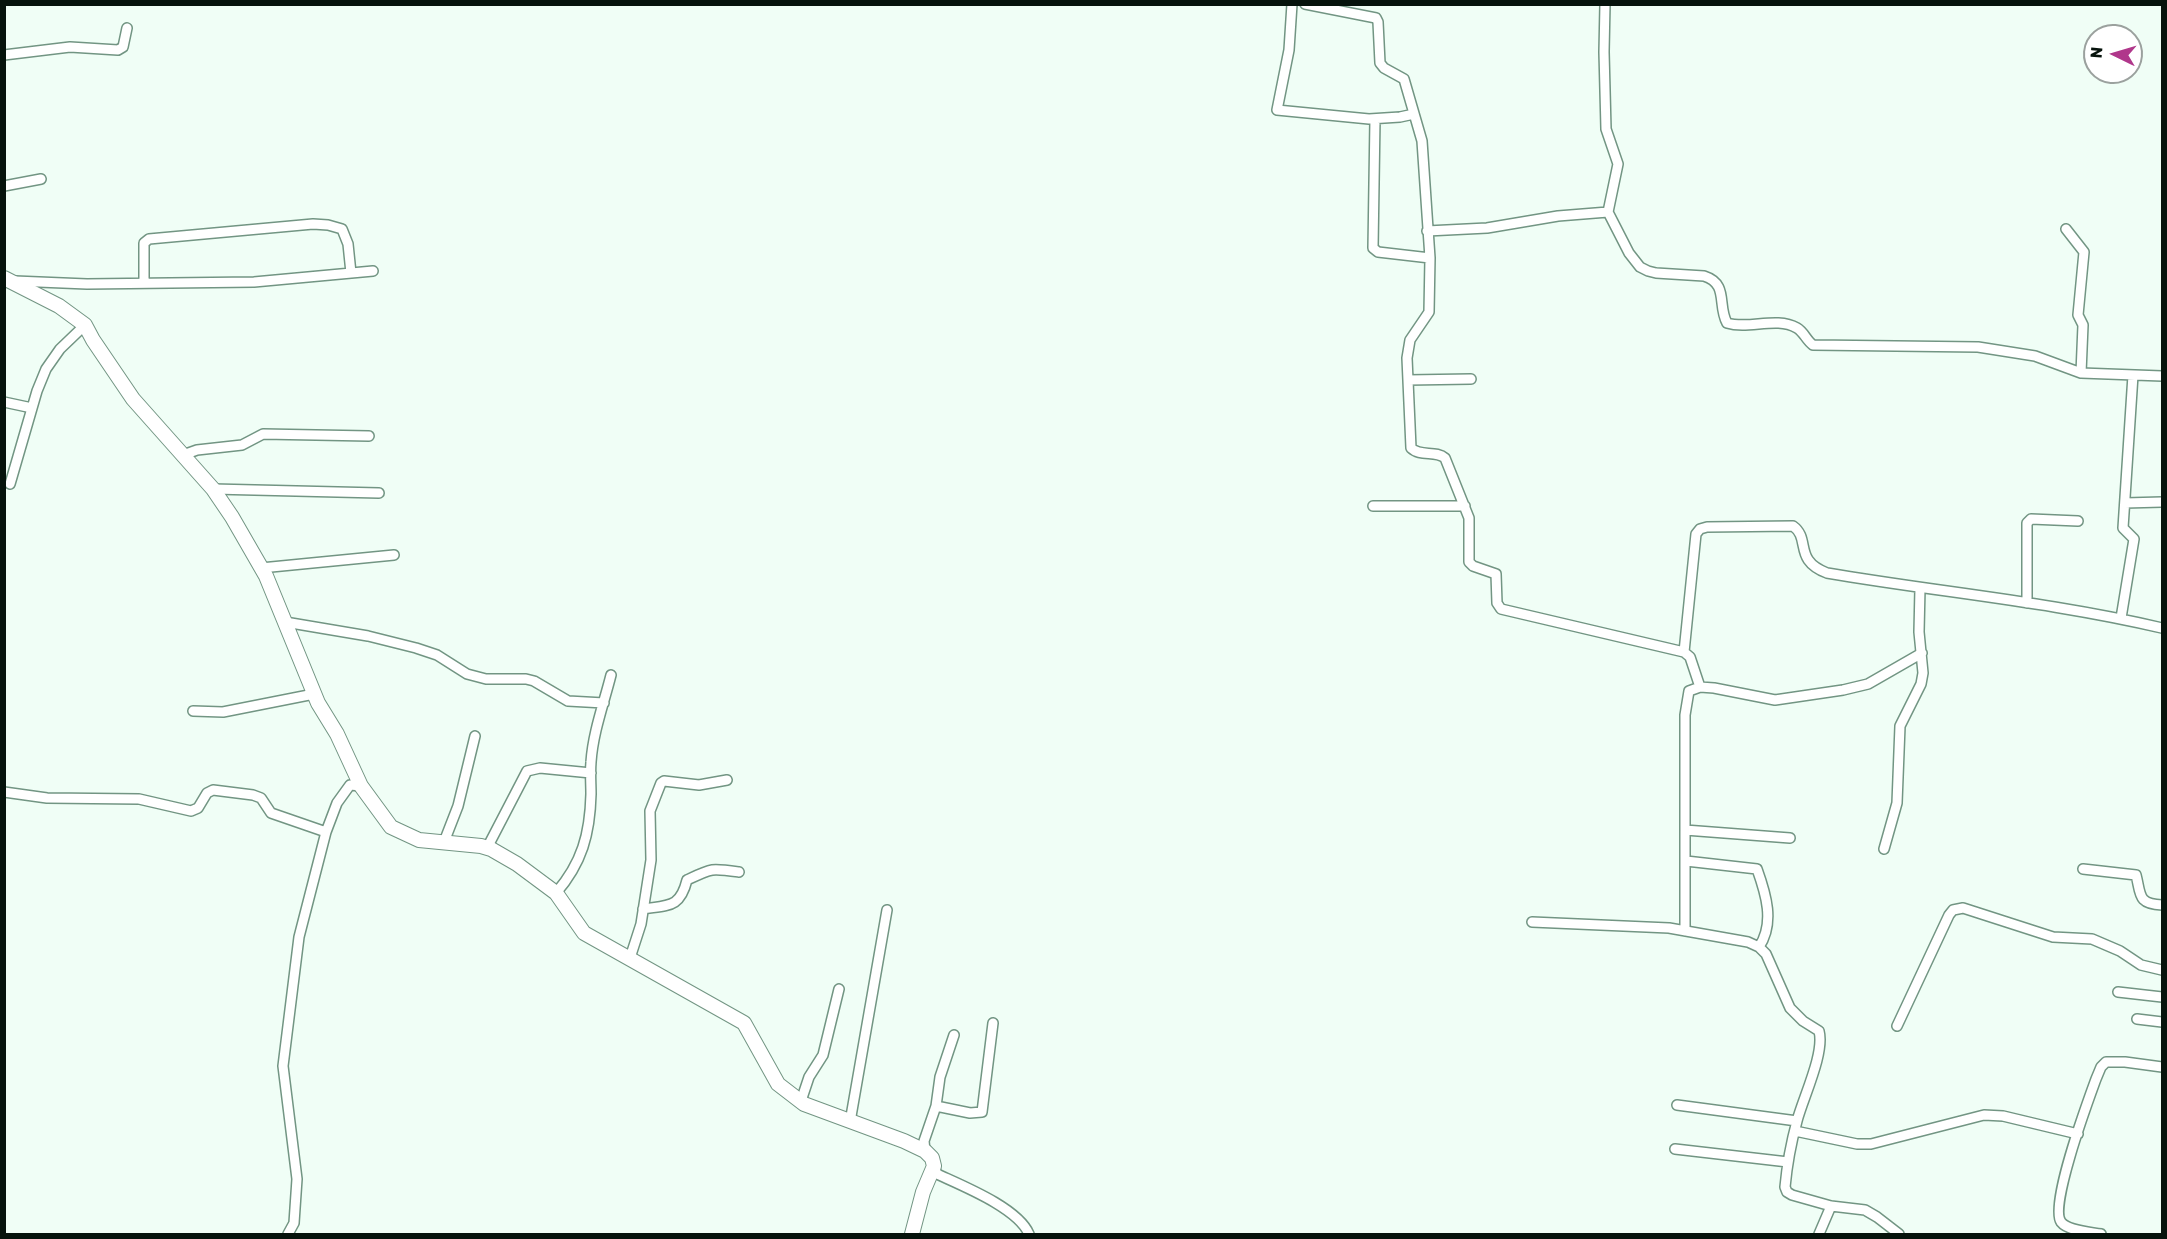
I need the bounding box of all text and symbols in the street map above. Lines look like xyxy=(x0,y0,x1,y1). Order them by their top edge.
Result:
north arrow xyxy=(2083,24,2143,84)
text: N xyxy=(2087,46,2107,59)

